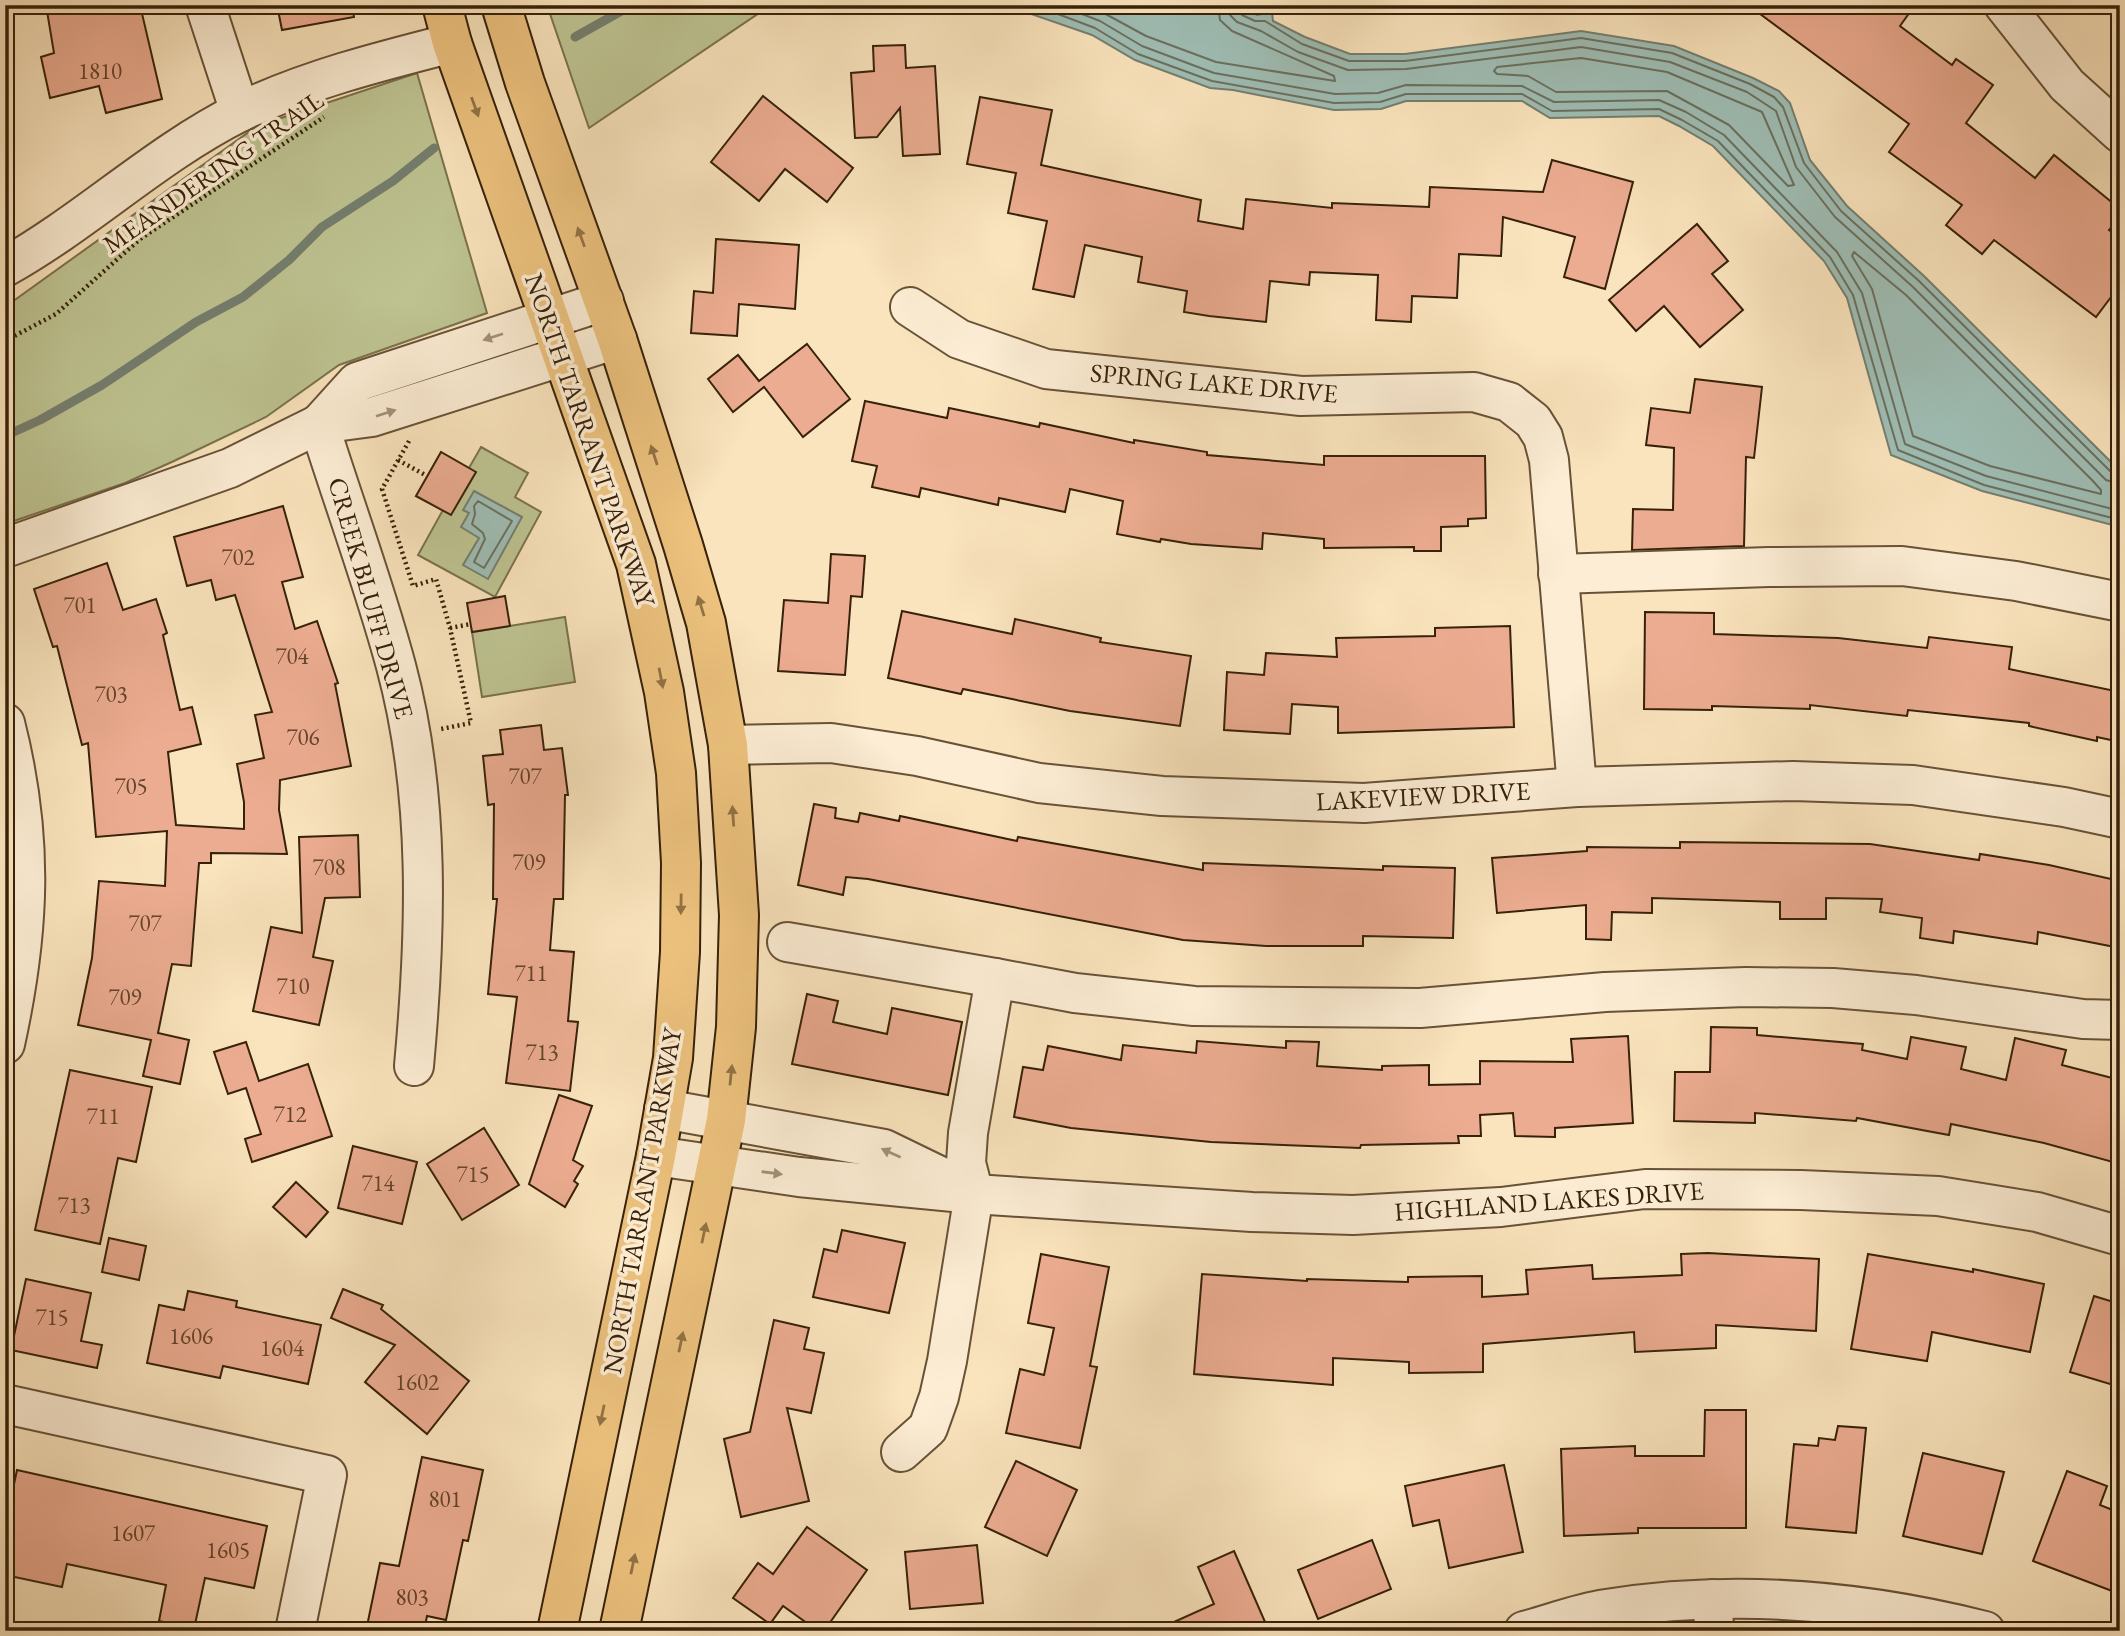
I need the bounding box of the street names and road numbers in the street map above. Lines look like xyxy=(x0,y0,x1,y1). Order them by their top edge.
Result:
street label: MEANDERING TRAIL xyxy=(96,83,330,261)
street label: NORTH TARRANT PARKWAY xyxy=(517,269,664,613)
street label: SPRING LAKE DRIVE xyxy=(1089,355,1340,411)
street label: CREEK BLUFF DRIVE xyxy=(320,473,422,723)
street label: LAKEVIEW DRIVE xyxy=(1315,773,1531,819)
street label: NORTH TARRANT PARKWAY xyxy=(595,1024,690,1376)
street label: HIGHLAND LAKES DRIVE xyxy=(1393,1173,1705,1229)

